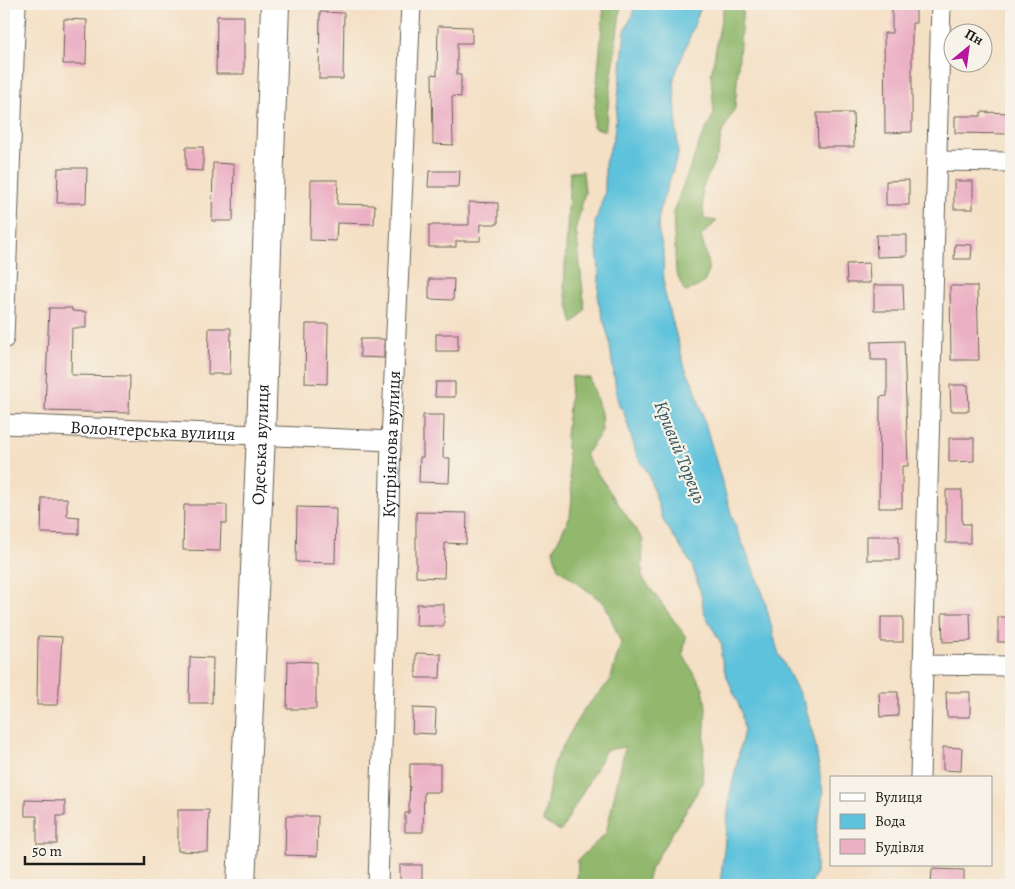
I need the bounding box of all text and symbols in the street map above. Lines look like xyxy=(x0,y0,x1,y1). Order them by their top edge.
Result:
north arrow xyxy=(942,22,992,72)
text: Пн xyxy=(961,24,987,50)
street label: Купріянова вулиця xyxy=(377,370,406,518)
street label: Одеська вулиця xyxy=(246,384,275,505)
water label: Кривий Торець xyxy=(648,397,713,508)
street label: Волонтерська вулиця xyxy=(70,415,236,446)
legend xyxy=(830,776,992,866)
text: Вулиця xyxy=(875,787,922,807)
text: Вода xyxy=(875,811,906,831)
scale bar xyxy=(25,834,144,866)
text: Будівля xyxy=(875,837,924,857)
text: 50 m xyxy=(32,841,62,861)

